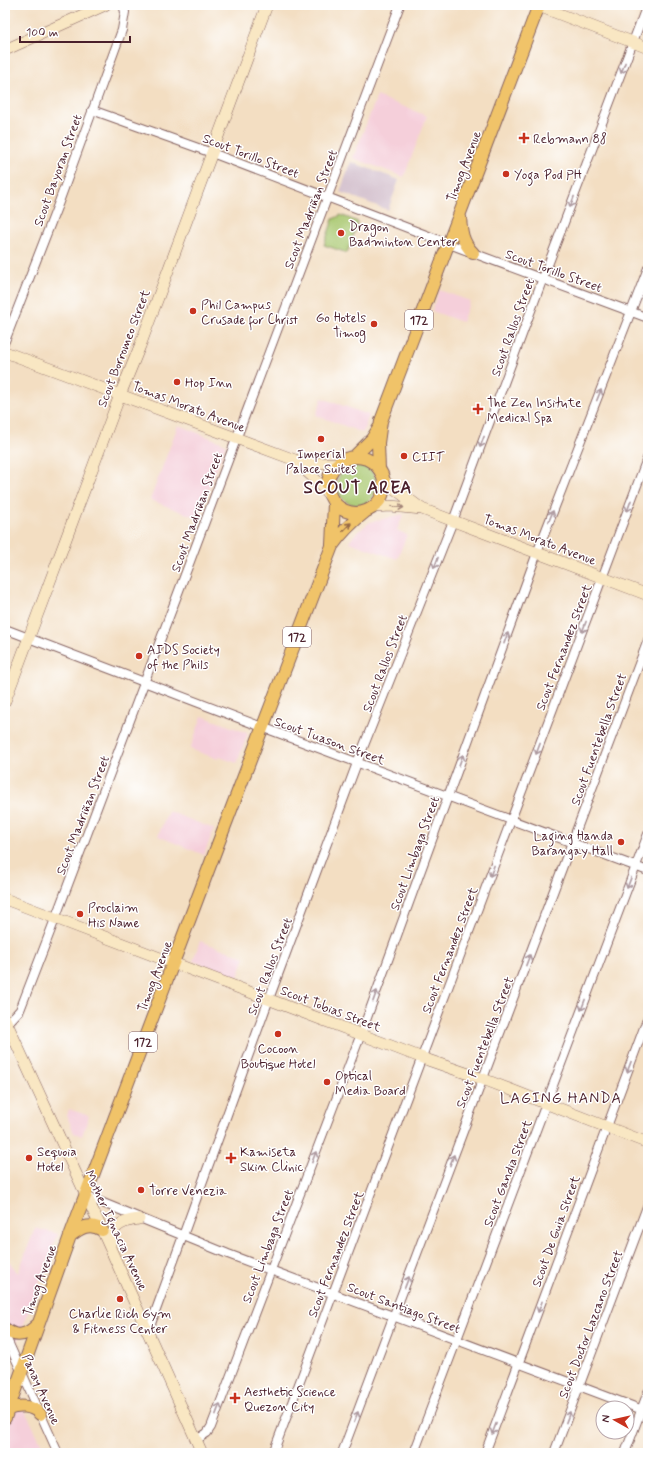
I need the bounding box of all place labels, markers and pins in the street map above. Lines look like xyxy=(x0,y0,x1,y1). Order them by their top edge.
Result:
place label: Rebmann 88 xyxy=(533,131,607,148)
marker: Rebmann 88 xyxy=(518,132,530,144)
place label: Yoga Pod PH xyxy=(514,167,583,186)
marker: Yoga Pod PH xyxy=(501,169,511,179)
place label: Dragon Badminton Center xyxy=(349,219,458,251)
marker: Dragon Badminton Center xyxy=(336,228,346,238)
place label: Phil Campus Crusade for Christ xyxy=(201,297,298,331)
marker: Phil Campus Crusade for Christ xyxy=(188,306,198,316)
place label: Go Hotels Timog xyxy=(316,310,366,343)
marker: Go Hotels Timog xyxy=(369,319,379,329)
place label: Hop Inn xyxy=(185,375,232,392)
marker: Hop Inn xyxy=(172,377,182,387)
place label: The Zen Insitute Medical Spa xyxy=(487,395,581,427)
marker: The Zen Insitute Medical Spa xyxy=(472,403,484,415)
marker: Imperial Palace Suites xyxy=(316,434,326,444)
place label: Imperial Palace Suites xyxy=(286,446,356,478)
place label: CIIT xyxy=(412,449,446,466)
marker: CIIT xyxy=(399,451,409,461)
place label: AIDS Society of the Phils xyxy=(147,642,220,674)
marker: AIDS Society of the Phils xyxy=(134,651,144,661)
place label: Laging Handa Barangay Hall xyxy=(531,828,613,860)
marker: Laging Handa Barangay Hall xyxy=(616,837,626,847)
place label: Proclaim His Name xyxy=(88,900,140,932)
marker: Proclaim His Name xyxy=(75,909,85,919)
marker: Cocoon Boutique Hotel xyxy=(273,1029,283,1039)
place label: Cocoon Boutique Hotel xyxy=(241,1041,316,1073)
place label: Optical Media Board xyxy=(335,1068,406,1100)
marker: Optical Media Board xyxy=(322,1077,332,1087)
place label: Sequoia Hotel xyxy=(37,1144,77,1176)
place label: Kamiseta Skin Clinic xyxy=(240,1144,303,1176)
marker: Kamiseta Skin Clinic xyxy=(225,1152,237,1164)
marker: Sequoia Hotel xyxy=(24,1153,34,1163)
place label: Torre Venezia xyxy=(149,1183,227,1200)
marker: Torre Venezia xyxy=(136,1185,146,1195)
marker: Charlie Rich Gym & Fitness Center xyxy=(115,1294,125,1304)
place label: Charlie Rich Gym & Fitness Center xyxy=(69,1306,171,1338)
place label: Aesthetic Science Quezon City xyxy=(244,1384,336,1416)
marker: Aesthetic Science Quezon City xyxy=(229,1392,241,1404)

